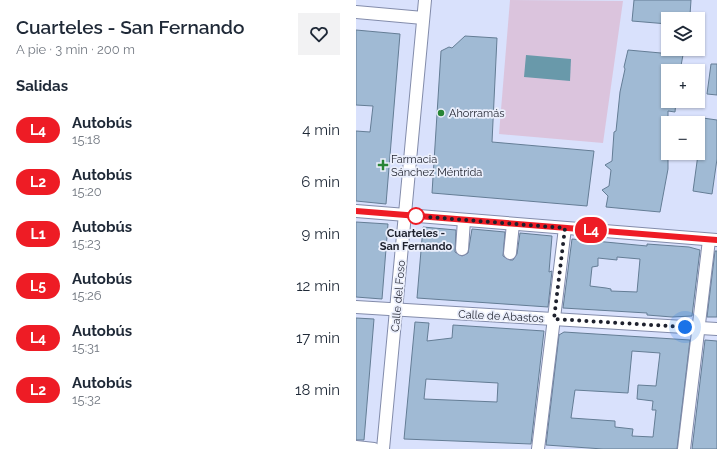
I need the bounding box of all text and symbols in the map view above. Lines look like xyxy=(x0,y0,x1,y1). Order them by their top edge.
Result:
map controls xyxy=(661,12,705,160)
button: layers xyxy=(661,12,705,56)
button: heart xyxy=(298,13,340,55)
text: Cuarteles - San Fernando xyxy=(16,16,244,38)
text: A pie · 3 min · 200 m xyxy=(16,42,135,57)
button: + xyxy=(661,64,705,108)
text: Salidas xyxy=(16,77,68,95)
place label: Ahorramás xyxy=(449,107,505,120)
marker: Ahorramás xyxy=(436,108,446,118)
text: Autobús xyxy=(72,114,132,132)
button: − xyxy=(661,116,705,160)
text: 4 min xyxy=(302,121,340,139)
text: L4 xyxy=(30,122,46,138)
text: 15:18 xyxy=(72,132,100,147)
place label: Farmacia Sánchez Méntrida xyxy=(391,153,482,179)
marker: Farmacia Sánchez Méntrida xyxy=(378,160,388,170)
text: Autobús xyxy=(72,166,132,184)
text: 6 min xyxy=(301,173,340,191)
text: L2 xyxy=(30,174,46,190)
text: 15:20 xyxy=(72,184,102,199)
marker: Cuarteles - San Fernando xyxy=(407,207,425,225)
line badge: L4 xyxy=(573,217,609,243)
text: Autobús xyxy=(72,218,132,236)
text: L4 xyxy=(583,222,599,238)
text: 9 min xyxy=(302,225,340,243)
text: L1 xyxy=(30,226,46,242)
place label: Cuarteles - San Fernando xyxy=(380,227,453,253)
text: 15:23 xyxy=(72,236,101,251)
street label: Calle del Foso xyxy=(389,259,408,333)
text: Autobús xyxy=(72,270,132,288)
text: 12 min xyxy=(296,277,340,295)
text: L5 xyxy=(30,278,46,294)
text: 15:26 xyxy=(72,288,102,303)
street label: Calle de Abastos xyxy=(458,308,544,325)
your location xyxy=(675,317,695,337)
text: Autobús xyxy=(72,322,132,340)
text: 17 min xyxy=(296,329,340,347)
text: L4 xyxy=(30,330,46,346)
text: 15:31 xyxy=(72,340,100,355)
text: Autobús xyxy=(72,374,132,392)
text: 18 min xyxy=(295,381,340,399)
text: L2 xyxy=(30,382,46,398)
text: 15:32 xyxy=(72,392,101,407)

